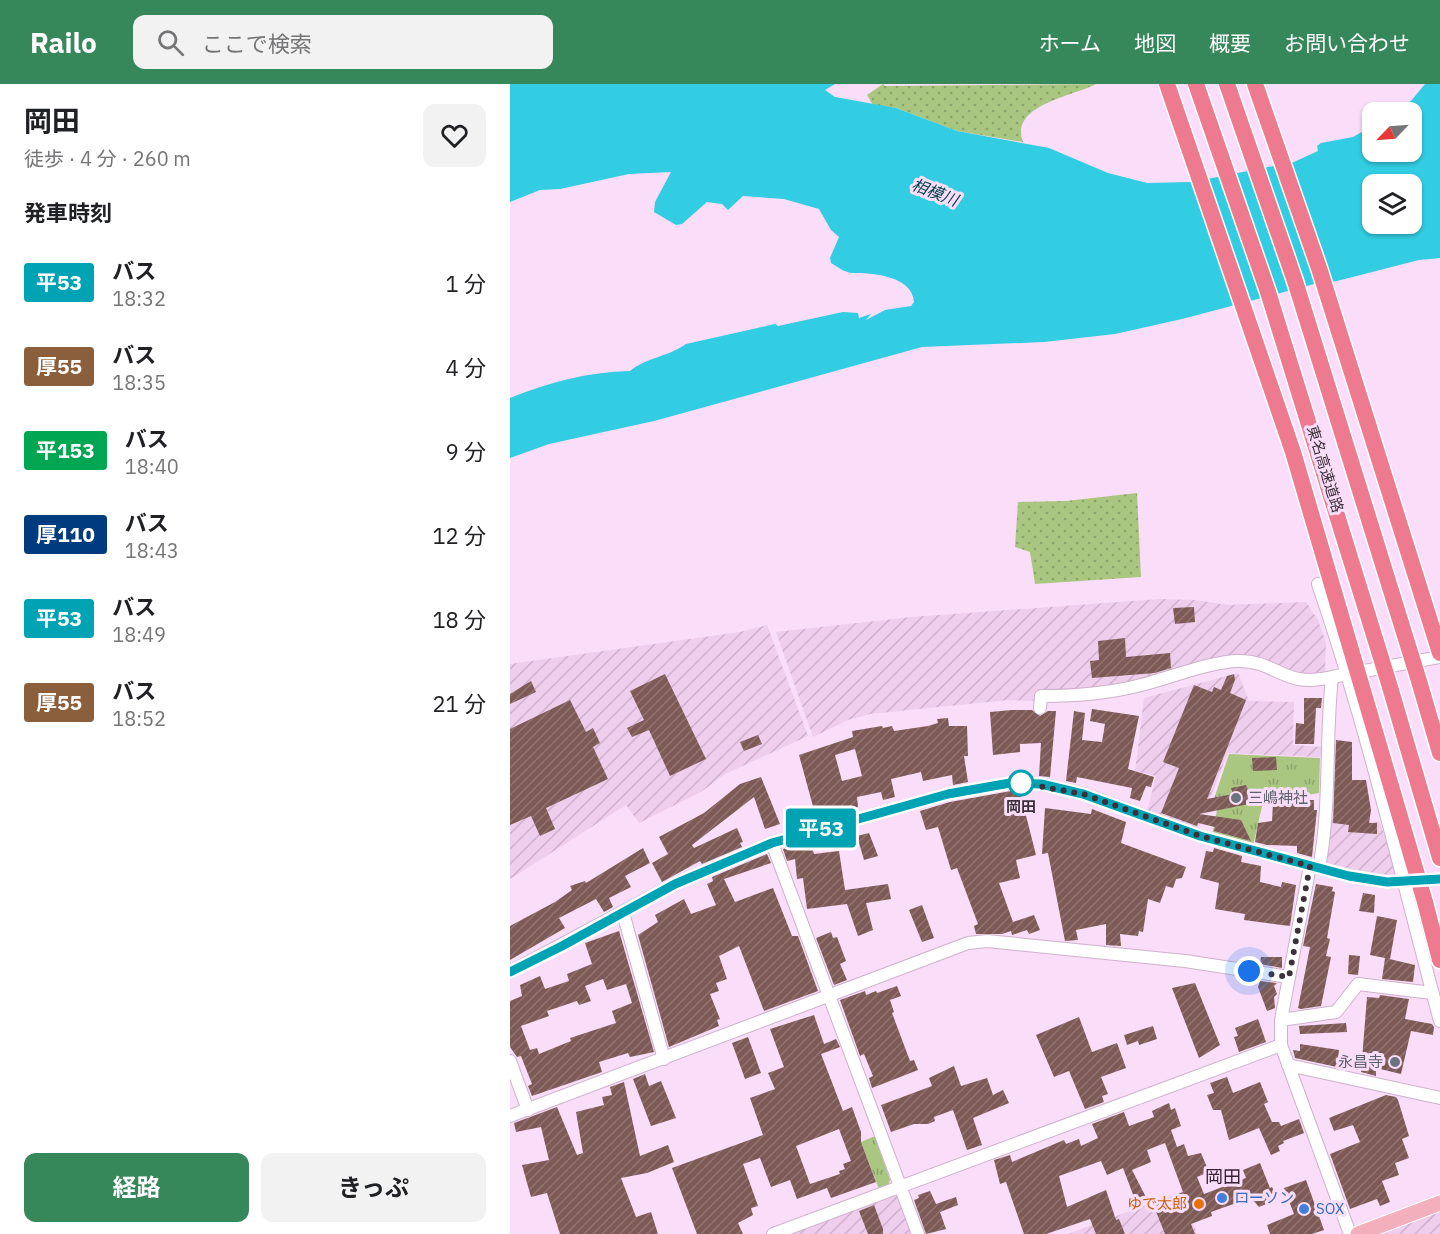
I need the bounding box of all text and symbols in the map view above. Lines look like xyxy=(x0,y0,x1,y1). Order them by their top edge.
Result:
search box xyxy=(133,15,553,69)
text: Railo xyxy=(30,24,97,61)
icon: search xyxy=(154,26,187,59)
text: ここで検索 xyxy=(202,29,312,58)
text: ホーム xyxy=(1039,29,1101,57)
text: 地図 xyxy=(1134,29,1176,57)
text: 概要 xyxy=(1209,29,1251,57)
text: お問い合わせ xyxy=(1284,29,1410,57)
text: 岡田 xyxy=(24,102,80,139)
north arrow xyxy=(1362,102,1422,162)
map controls xyxy=(1362,102,1422,234)
button: heart xyxy=(423,104,486,167)
text: 徒歩 · 4 分 · 260 m xyxy=(24,145,191,172)
water label: 相模川 xyxy=(909,174,963,211)
button: layers xyxy=(1362,174,1422,234)
text: 発車時刻 xyxy=(24,198,112,227)
text: バス xyxy=(112,256,156,285)
text: 平53 xyxy=(36,268,82,296)
text: 1 分 xyxy=(446,269,486,298)
text: 18:32 xyxy=(112,285,166,312)
text: バス xyxy=(112,340,156,369)
text: 厚55 xyxy=(36,352,82,380)
text: 4 分 xyxy=(446,353,486,382)
text: 18:35 xyxy=(112,369,166,396)
street label: 東名高速道路 xyxy=(1303,423,1348,515)
text: バス xyxy=(125,424,169,453)
text: 平153 xyxy=(36,436,95,464)
text: 9 分 xyxy=(446,437,486,466)
text: 18:40 xyxy=(125,453,179,480)
text: バス xyxy=(125,508,169,537)
text: 厚110 xyxy=(36,520,95,548)
text: 12 分 xyxy=(432,521,486,550)
text: 18:43 xyxy=(125,537,179,564)
text: バス xyxy=(112,592,156,621)
text: 平53 xyxy=(36,604,82,632)
text: 18 分 xyxy=(432,605,486,634)
text: 18:49 xyxy=(112,621,166,648)
text: バス xyxy=(112,676,156,705)
text: 厚55 xyxy=(36,688,82,716)
text: 21 分 xyxy=(432,689,486,718)
text: 18:52 xyxy=(112,705,166,732)
marker: 岡田 xyxy=(1008,770,1034,796)
place label: 三嶋神社 xyxy=(1248,788,1308,807)
marker: 三嶋神社 xyxy=(1229,791,1243,805)
place label: 岡田 xyxy=(1006,797,1036,816)
line badge: 平53 xyxy=(786,808,856,848)
text: 平53 xyxy=(798,814,844,842)
your location xyxy=(1234,956,1264,986)
place label: 永昌寺 xyxy=(1338,1052,1383,1071)
marker: 永昌寺 xyxy=(1388,1055,1402,1069)
button: 経路 xyxy=(24,1153,249,1222)
button: きっぷ xyxy=(261,1153,486,1222)
district label: 岡田 xyxy=(1205,1165,1241,1188)
place label: ローソン xyxy=(1234,1188,1294,1207)
marker: ローソン xyxy=(1215,1191,1229,1205)
place label: ゆで太郎 xyxy=(1127,1194,1187,1213)
marker: ゆで太郎 xyxy=(1192,1197,1206,1211)
place label: SOX xyxy=(1316,1199,1344,1218)
marker: SOX xyxy=(1297,1202,1311,1216)

